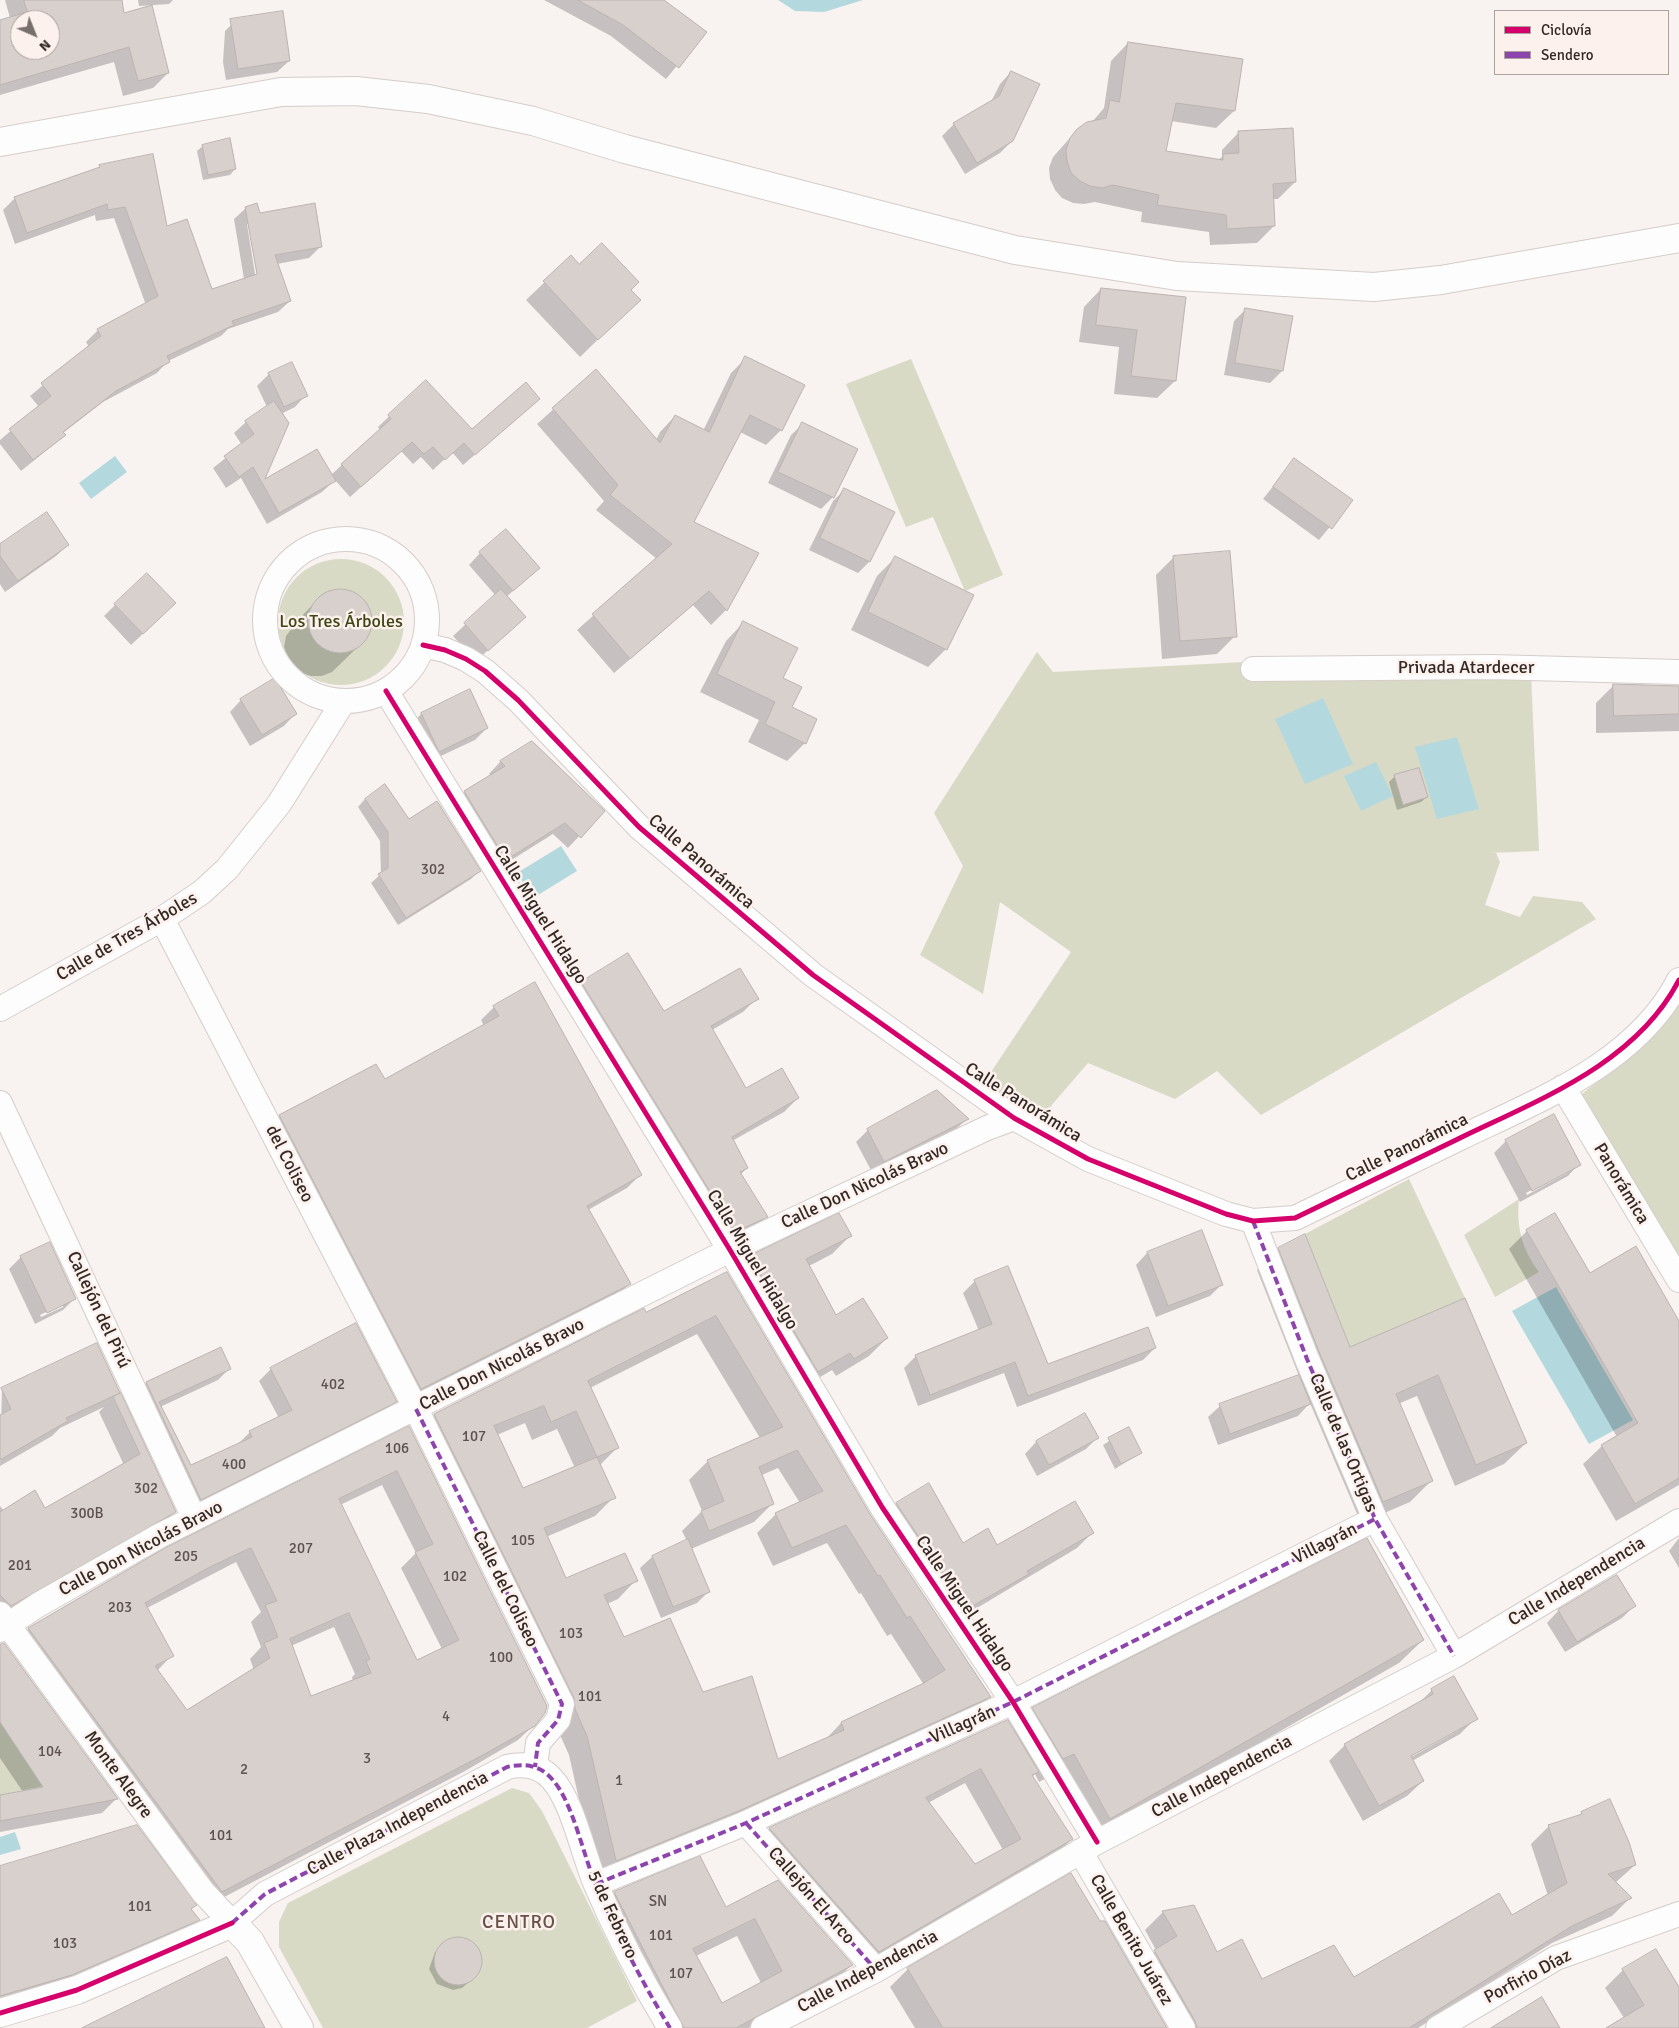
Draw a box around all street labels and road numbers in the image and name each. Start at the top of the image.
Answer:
street label: Privada Atardecer [1398,657,1534,679]
street label: Calle Panorámica [643,810,759,914]
street label: Calle Miguel Hidalgo [489,842,591,988]
street label: Calle de Tres Árboles [53,888,201,986]
street label: Calle Panorámica [961,1058,1085,1148]
street label: Calle Panorámica [1342,1109,1472,1187]
street label: del Coliseo [260,1122,318,1206]
street label: Calle Don Nicolás Bravo [778,1138,952,1234]
street label: Panorámica [1588,1140,1654,1228]
street label: Calle Miguel Hidalgo [702,1186,802,1334]
street label: Callejón del Pirú [61,1248,135,1372]
street label: Calle Don Nicolás Bravo [416,1314,588,1416]
street label: Calle de las Ortigas [1304,1370,1382,1516]
street label: Calle Don Nicolás Bravo [55,1497,227,1601]
street label: Villagrán [1289,1519,1361,1569]
street label: Calle del Coliseo [467,1527,543,1651]
street label: Calle Miguel Hidalgo [910,1532,1018,1676]
street label: Calle Independencia [1505,1533,1649,1631]
street label: Villagrán [927,1701,999,1749]
street label: Monte Alegre [79,1727,157,1823]
street label: Calle Independencia [1148,1731,1296,1823]
street label: Calle Plaza Independencia [304,1767,492,1881]
street label: Callejón El Arco [763,1843,859,1949]
street label: 5 de Febrero [582,1868,642,1962]
street label: Calle Benito Juárez [1085,1871,1177,2009]
street label: Calle Independencia [794,1926,942,2018]
street label: Porfirio Díaz [1481,1945,1575,2009]

